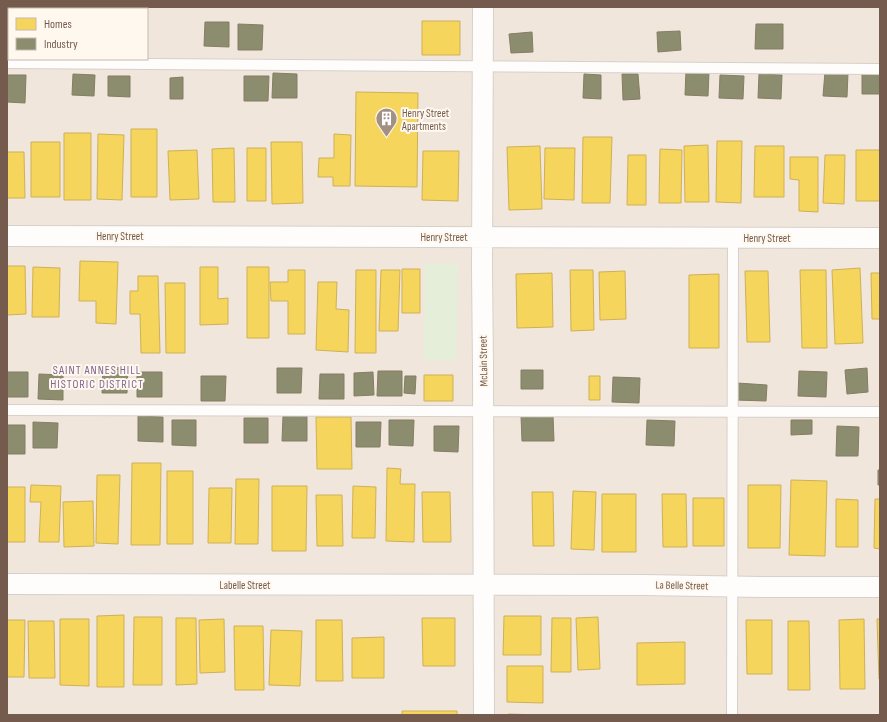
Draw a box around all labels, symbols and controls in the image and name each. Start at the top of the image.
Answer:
legend [8,8,148,60]
text: Homes [44,17,72,32]
text: Industry [44,37,78,52]
building icon: Henry Street Apartments [373,106,399,139]
place label: Henry Street Apartments [401,107,450,133]
street label: Henry Street [96,230,144,243]
street label: Henry Street [420,231,468,244]
street label: Henry Street [743,232,791,245]
street label: McLain Street [477,335,490,387]
district label: SAINT ANNES HILL HISTORIC DISTRICT [50,363,144,392]
street label: Labelle Street [220,579,271,592]
street label: La Belle Street [655,579,709,592]

